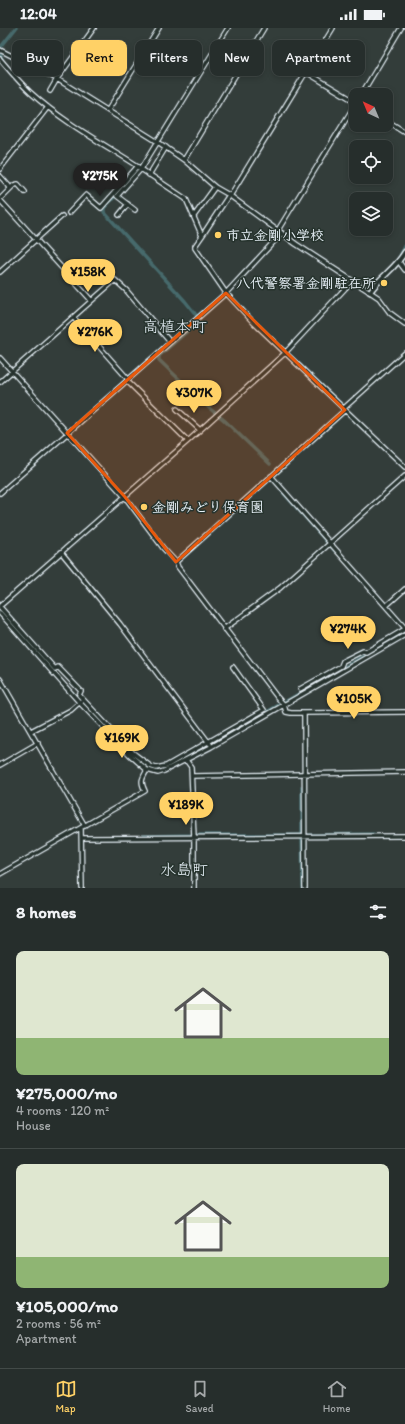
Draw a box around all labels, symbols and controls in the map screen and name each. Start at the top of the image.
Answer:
text: 12:04 [20,5,57,23]
chip: Buy [12,40,63,76]
chip: Rent [71,40,127,76]
chip: Filters [135,40,202,76]
chip: New [210,40,264,76]
chip: Apartment [272,40,365,76]
north arrow [349,88,393,132]
map controls [349,88,393,236]
button: locate [349,140,393,184]
pin: ¥275K [72,163,128,197]
text: ¥275K [82,168,118,183]
button: layers [349,192,393,236]
place label: 市立金剛小学校 [226,227,324,244]
marker: 市立金剛小学校 [213,230,223,240]
pin: ¥158K [60,259,116,293]
text: ¥158K [70,264,106,279]
place label: 八代警察署金剛駐在所 [236,275,376,292]
marker: 八代警察署金剛駐在所 [379,278,389,288]
district label: 高植本町 [143,317,207,336]
pin: ¥276K [67,319,123,353]
text: ¥276K [77,324,113,339]
pin: ¥307K [166,380,222,414]
text: ¥307K [175,385,213,400]
place label: 金剛みどり保育園 [152,499,264,516]
marker: 金剛みどり保育園 [139,502,149,512]
pin: ¥274K [320,616,376,650]
text: ¥274K [330,621,366,636]
pin: ¥105K [326,686,382,720]
text: ¥105K [336,691,372,706]
pin: ¥169K [94,725,150,759]
text: ¥169K [104,730,140,745]
pin: ¥189K [158,792,214,826]
text: ¥189K [168,797,204,812]
district label: 水島町 [160,860,208,879]
icon: filters [367,901,389,923]
text: 8 homes [16,902,76,922]
icon: home [167,977,239,1049]
text: ¥275,000/mo [16,1083,117,1103]
text: 4 rooms · 120 m² [16,1103,109,1118]
text: House [16,1118,51,1133]
icon: home [167,1190,239,1262]
text: ¥105,000/mo [16,1296,118,1316]
text: 2 rooms · 56 m² [16,1316,101,1331]
text: Apartment [16,1331,77,1346]
tab: Map [55,1378,77,1415]
tab: Saved [186,1378,214,1415]
tab: Home [323,1378,350,1415]

